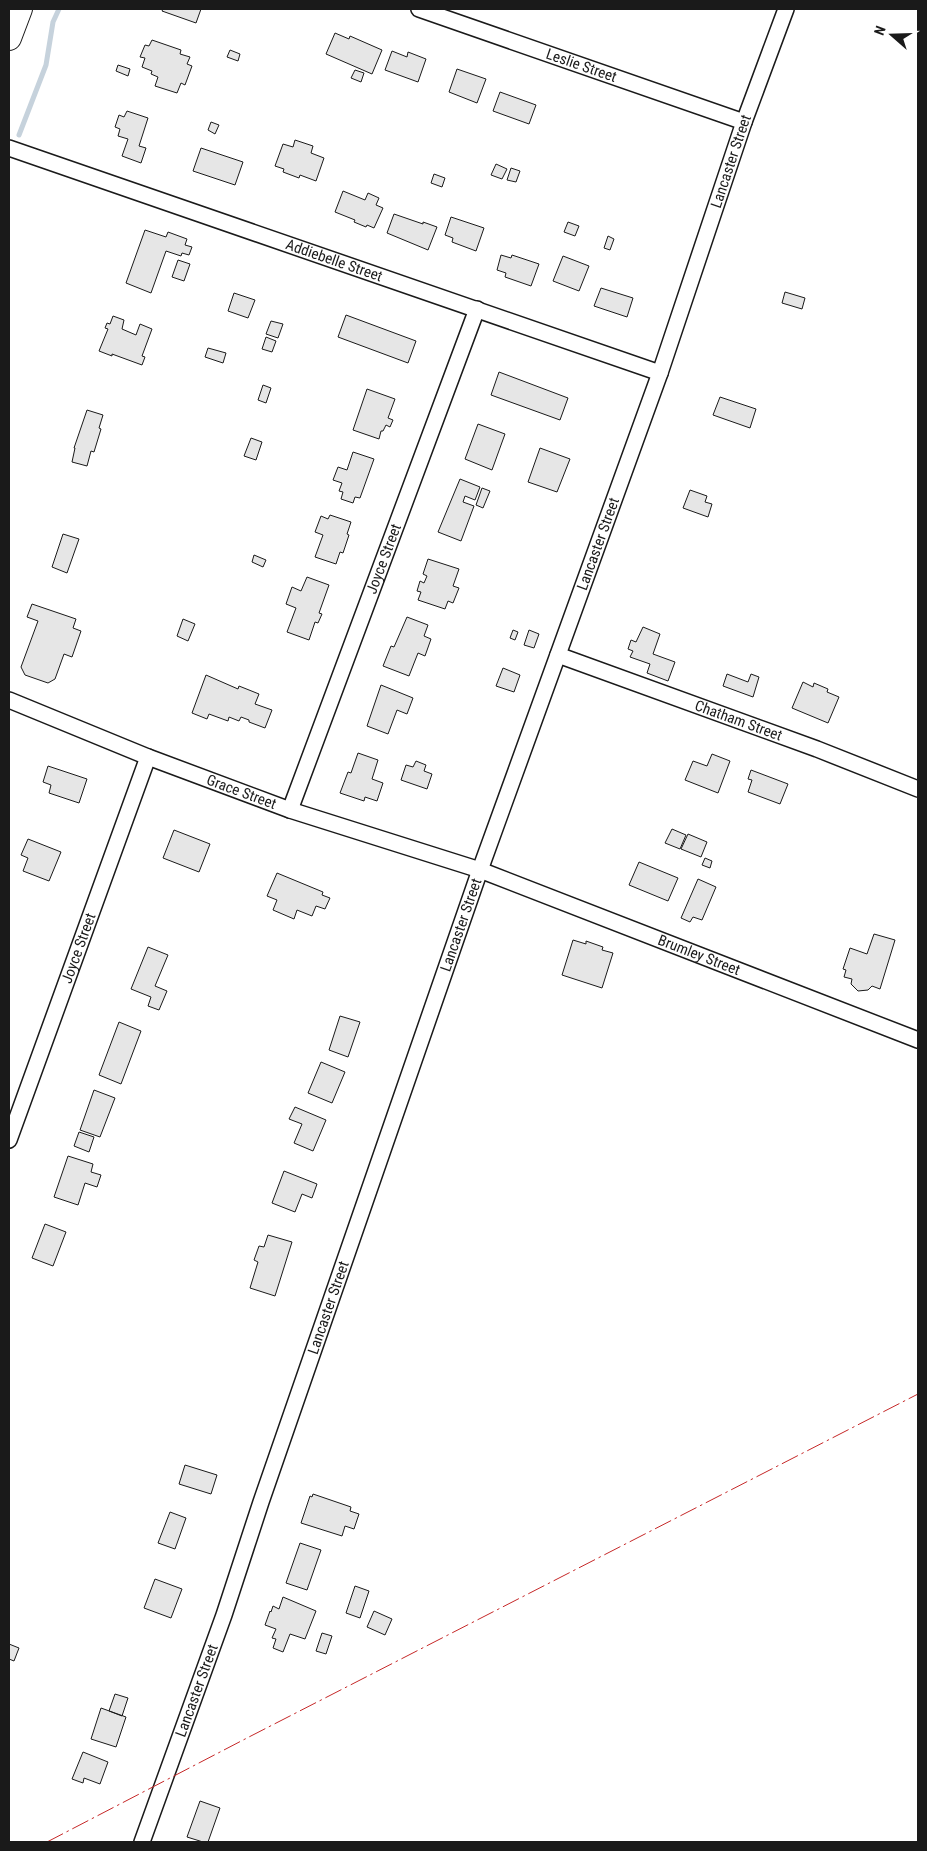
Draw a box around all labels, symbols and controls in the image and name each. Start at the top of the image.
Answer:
north arrow [867,10,917,60]
text: N [871,24,889,37]
street label: Leslie Street [544,45,619,86]
street label: Lancaster Street [707,112,755,210]
street label: Addiebelle Street [283,235,385,285]
street label: Lancaster Street [573,495,623,593]
street label: Joyce Street [362,521,405,596]
street label: Chatham Street [692,696,785,745]
street label: Grace Street [204,771,279,813]
street label: Lancaster Street [437,876,485,974]
street label: Joyce Street [58,911,100,986]
street label: Brumley Street [655,931,743,979]
street label: Lancaster Street [304,1259,353,1356]
street label: Lancaster Street [172,1642,222,1739]

